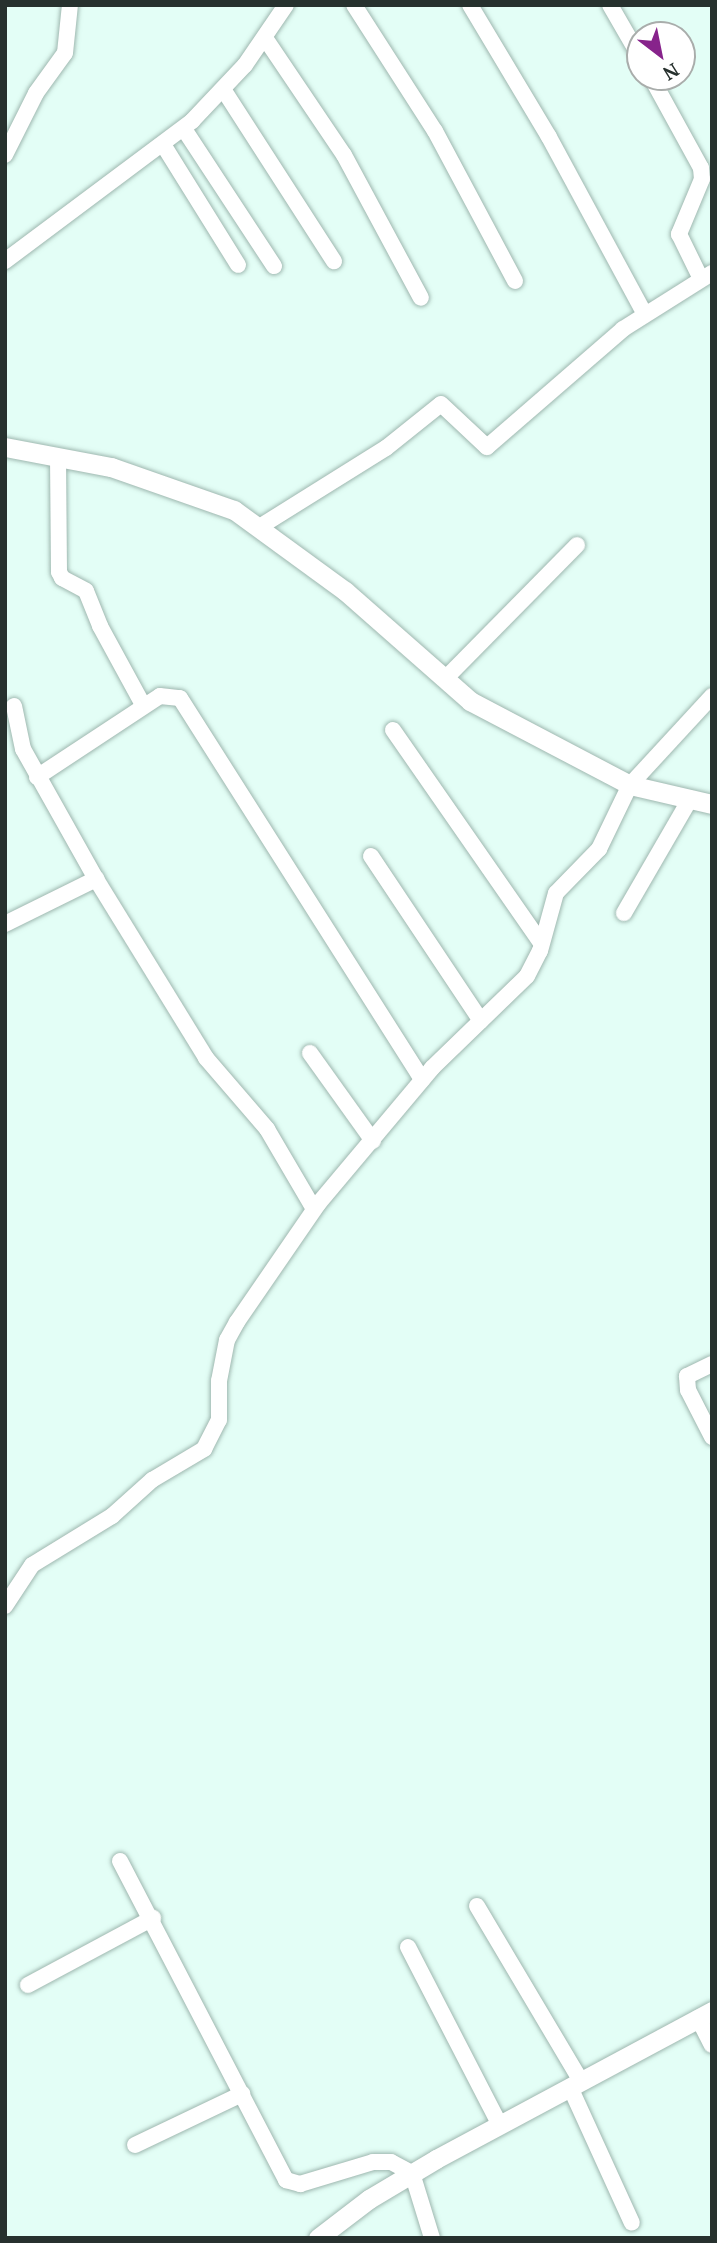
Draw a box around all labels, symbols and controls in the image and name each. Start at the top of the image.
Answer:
north arrow [626,21,696,91]
text: N [659,58,684,87]

